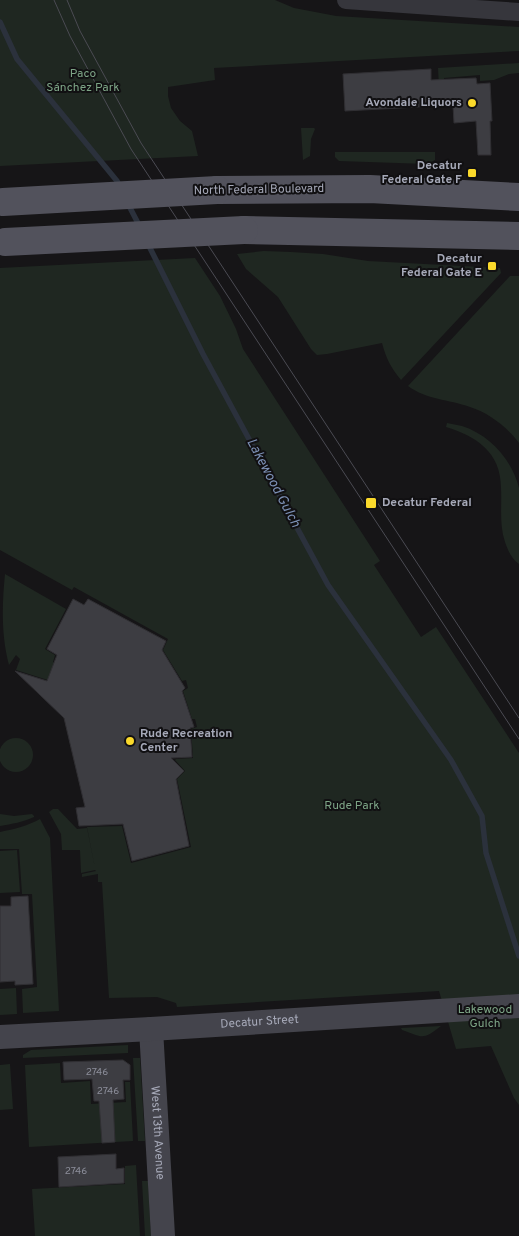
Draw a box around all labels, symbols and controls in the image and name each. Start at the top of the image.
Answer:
park label: Paco Sánchez Park [46,66,120,96]
place label: Avondale Liquors [365,95,462,111]
marker: Avondale Liquors [466,97,478,109]
place label: Decatur Federal Gate F [381,158,462,188]
marker: Decatur Federal Gate F [466,167,478,179]
street label: North Federal Boulevard [194,181,324,199]
place label: Decatur Federal Gate E [401,251,482,281]
marker: Decatur Federal Gate E [486,260,498,272]
water label: Lakewood Gulch [242,436,304,531]
place label: Decatur Federal [382,495,472,511]
marker: Decatur Federal [364,496,378,510]
place label: Rude Recreation Center [140,726,232,756]
marker: Rude Recreation Center [124,735,136,747]
park label: Rude Park [324,798,380,814]
park label: Lakewood Gulch [458,1002,512,1032]
street label: Decatur Street [220,1012,299,1033]
house number: 2746 [86,1066,108,1079]
house number: 2746 [97,1085,119,1098]
street label: West 13th Avenue [146,1085,168,1180]
house number: 2746 [65,1165,87,1178]

